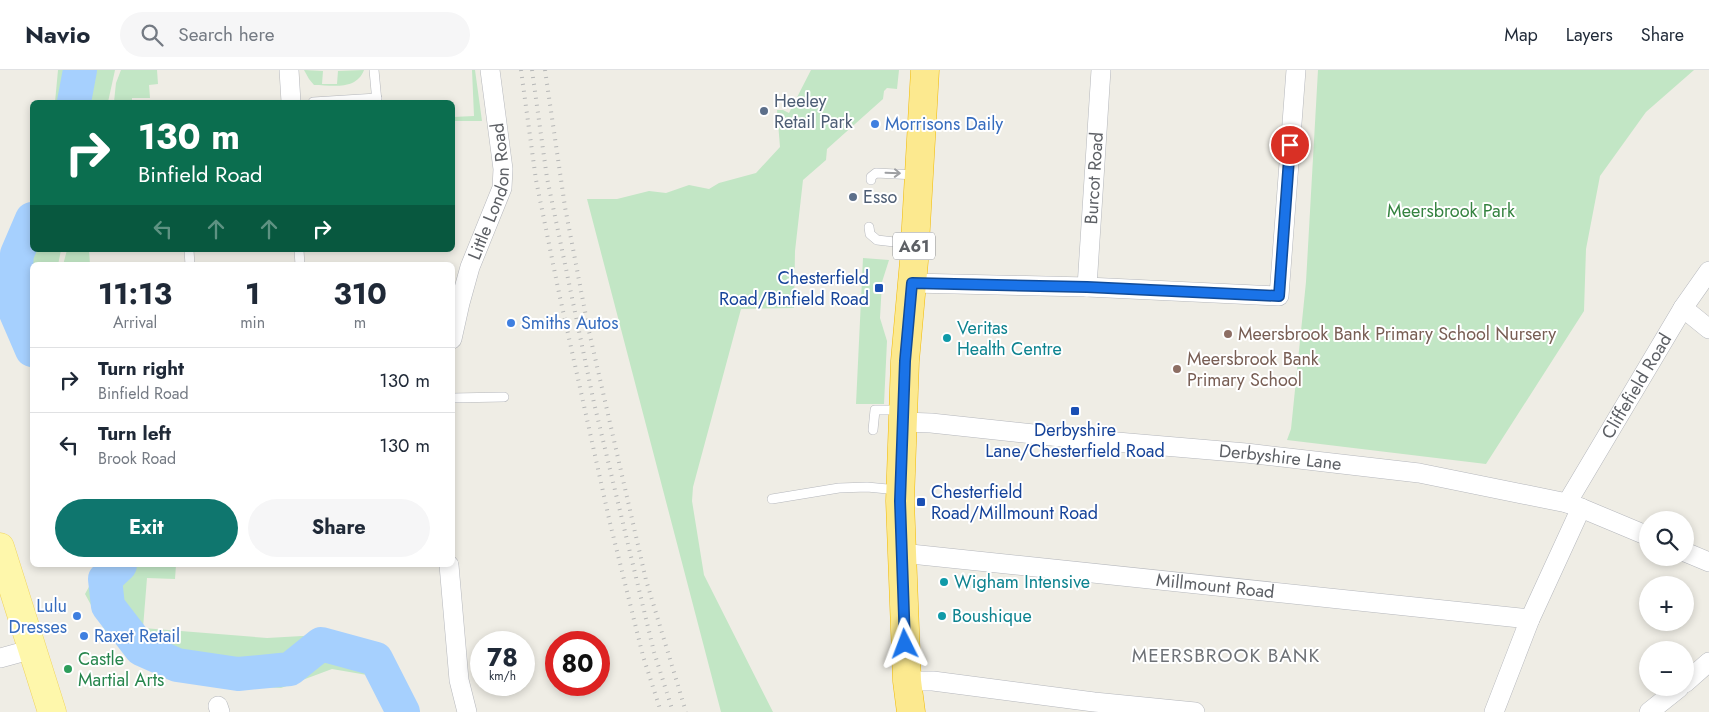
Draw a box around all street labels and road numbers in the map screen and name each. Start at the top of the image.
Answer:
street label: Little London Road [461,121,516,264]
street label: Burcot Road [1078,131,1110,225]
road number: A61 [893,232,935,260]
street label: Cliffefield Road [1595,329,1678,444]
street label: Derbyshire Lane [1218,438,1343,477]
street label: Millmount Road [1155,567,1276,605]

